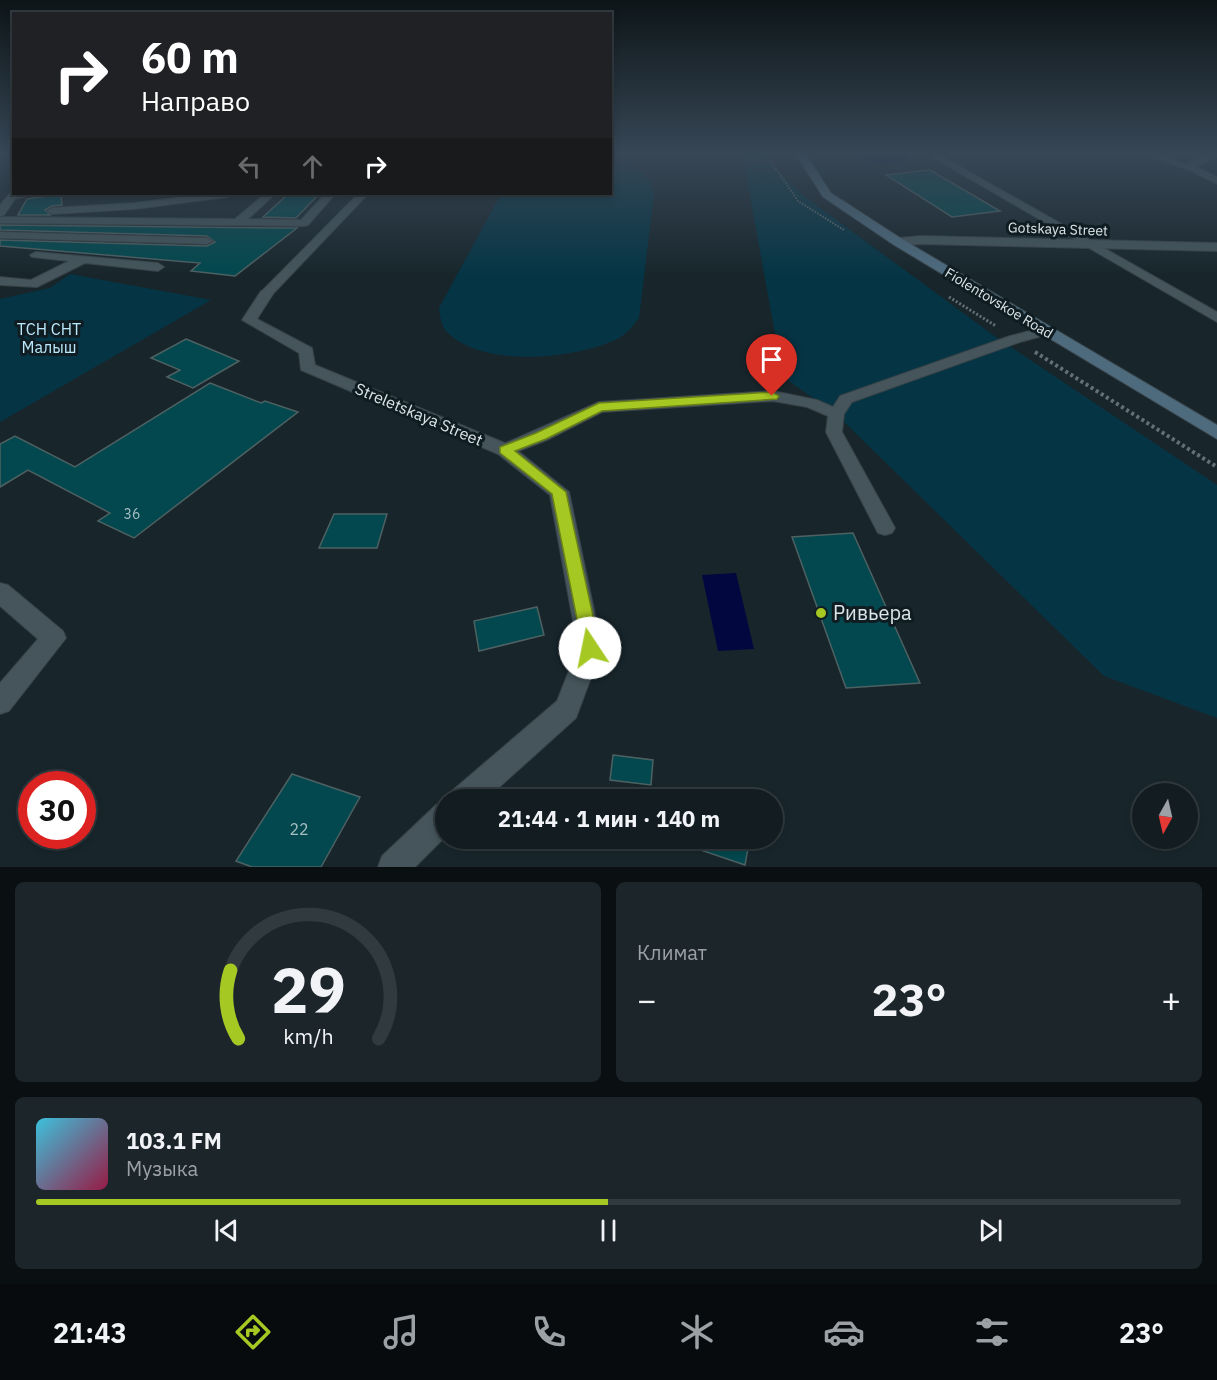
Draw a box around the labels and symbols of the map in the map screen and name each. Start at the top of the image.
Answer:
street label: Gotskaya Street [1008,218,1108,240]
street label: Fiolentovskoe Road [942,264,1056,342]
park label: ТСН СНТ Малыш [17,319,81,357]
pin [746,334,797,396]
street label: Streletskaya Street [352,378,486,450]
house number: 36 [124,505,140,523]
place label: Ривьера [833,599,912,626]
marker: Ривьера [814,606,828,620]
position arrow [558,616,622,680]
speed limit sign: 30 [18,771,96,849]
north arrow [1132,783,1198,849]
house number: 22 [289,819,309,839]

